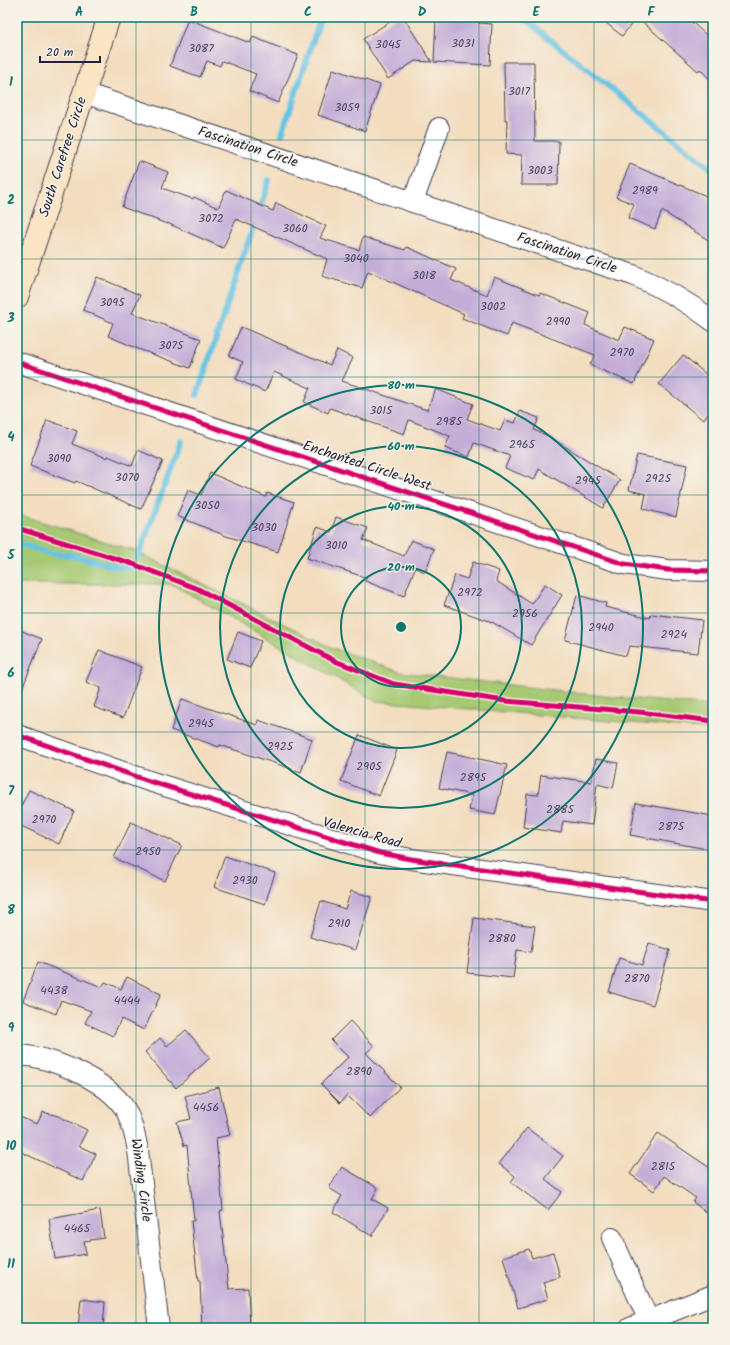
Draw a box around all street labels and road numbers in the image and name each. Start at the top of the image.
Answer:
street label: South Carefree Circle [33,93,93,220]
street label: Fascination Circle [195,120,301,174]
street label: Fascination Circle [514,226,620,280]
street label: Enchanted Circle West [300,435,435,497]
street label: Valencia Road [320,811,405,855]
street label: Winding Circle [124,1137,158,1224]

